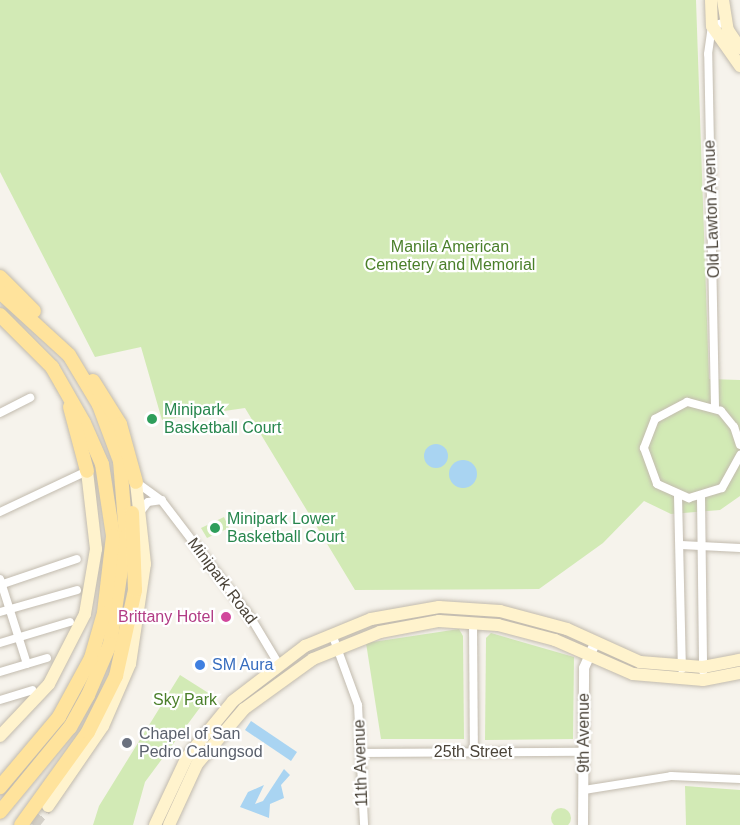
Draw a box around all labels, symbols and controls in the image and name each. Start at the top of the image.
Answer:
street label: Old Lawton Avenue [700,139,724,279]
park label: Manila American Cemetery and Memorial [365,237,535,275]
place label: Minipark Basketball Court [164,400,281,438]
marker: Minipark Basketball Court [145,412,159,426]
place label: Minipark Lower Basketball Court [227,509,344,547]
marker: Minipark Lower Basketball Court [208,521,222,535]
street label: Minipark Road [183,534,261,628]
place label: Brittany Hotel [118,607,214,627]
marker: Brittany Hotel [219,610,233,624]
place label: SM Aura [212,655,274,675]
marker: SM Aura [193,658,207,672]
park label: Sky Park [153,690,217,710]
street label: 9th Avenue [574,693,594,773]
street label: 11th Avenue [350,719,372,807]
place label: Chapel of San Pedro Calungsod [139,724,263,762]
marker: Chapel of San Pedro Calungsod [120,736,134,750]
street label: 25th Street [434,742,512,762]

